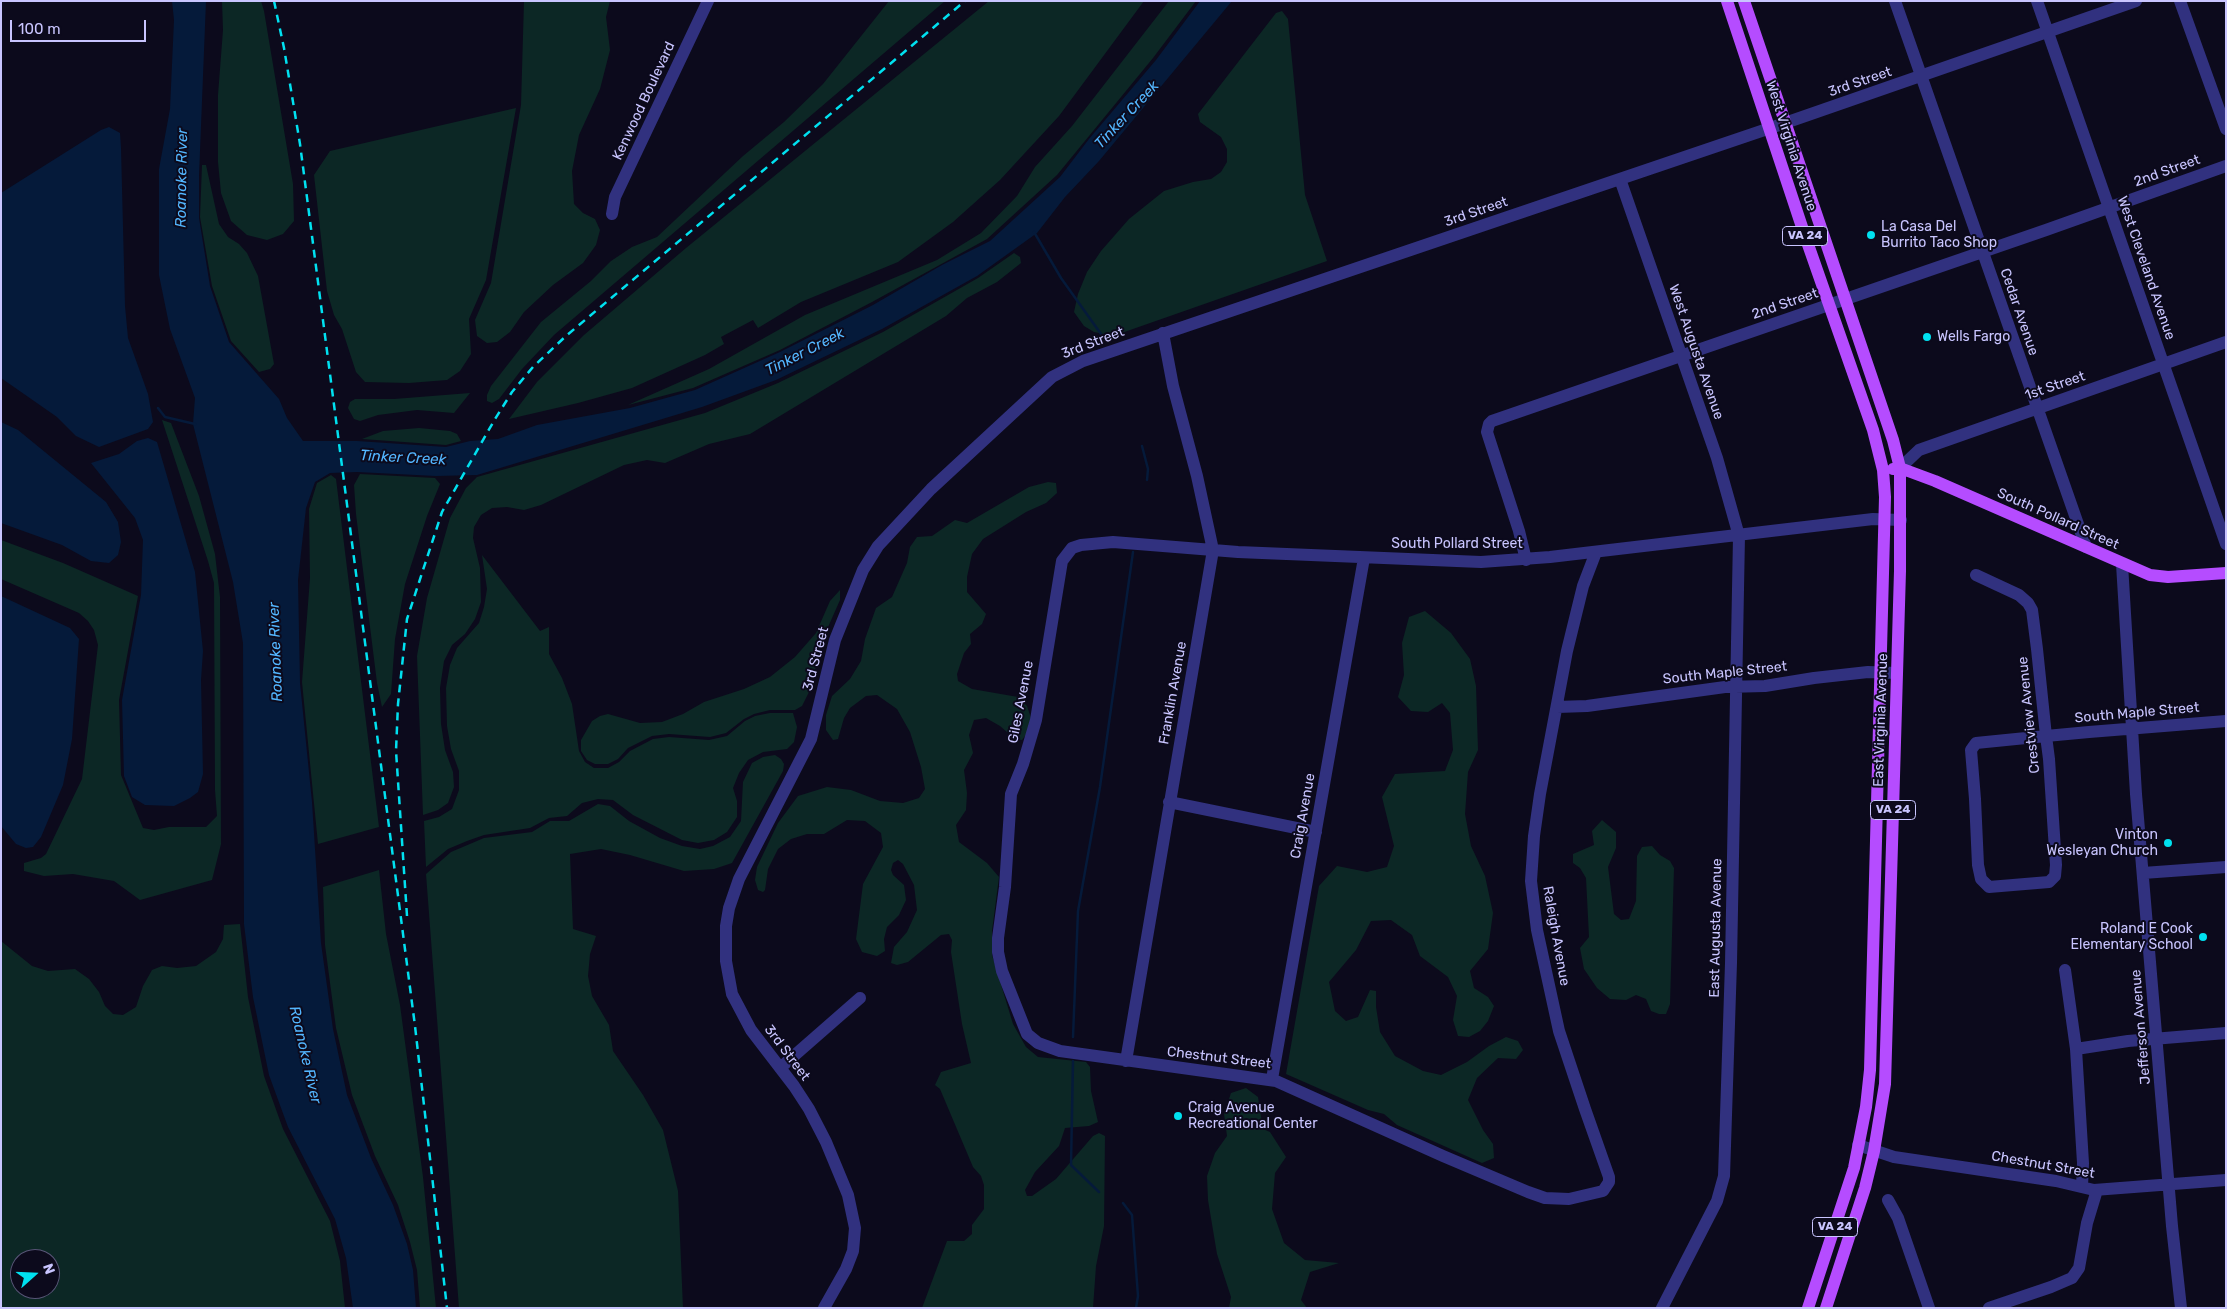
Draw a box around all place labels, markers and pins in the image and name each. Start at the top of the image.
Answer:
place label: La Casa Del Burrito Taco Shop [1881,219,1997,252]
marker: La Casa Del Burrito Taco Shop [1865,229,1877,241]
place label: Wells Fargo [1937,329,2010,345]
marker: Wells Fargo [1921,331,1933,343]
place label: Vinton Wesleyan Church [2046,827,2158,860]
marker: Vinton Wesleyan Church [2162,837,2174,849]
place label: Roland E Cook Elementary School [2070,921,2193,954]
marker: Roland E Cook Elementary School [2197,931,2209,943]
place label: Craig Avenue Recreational Center [1188,1100,1317,1132]
marker: Craig Avenue Recreational Center [1172,1110,1184,1122]

